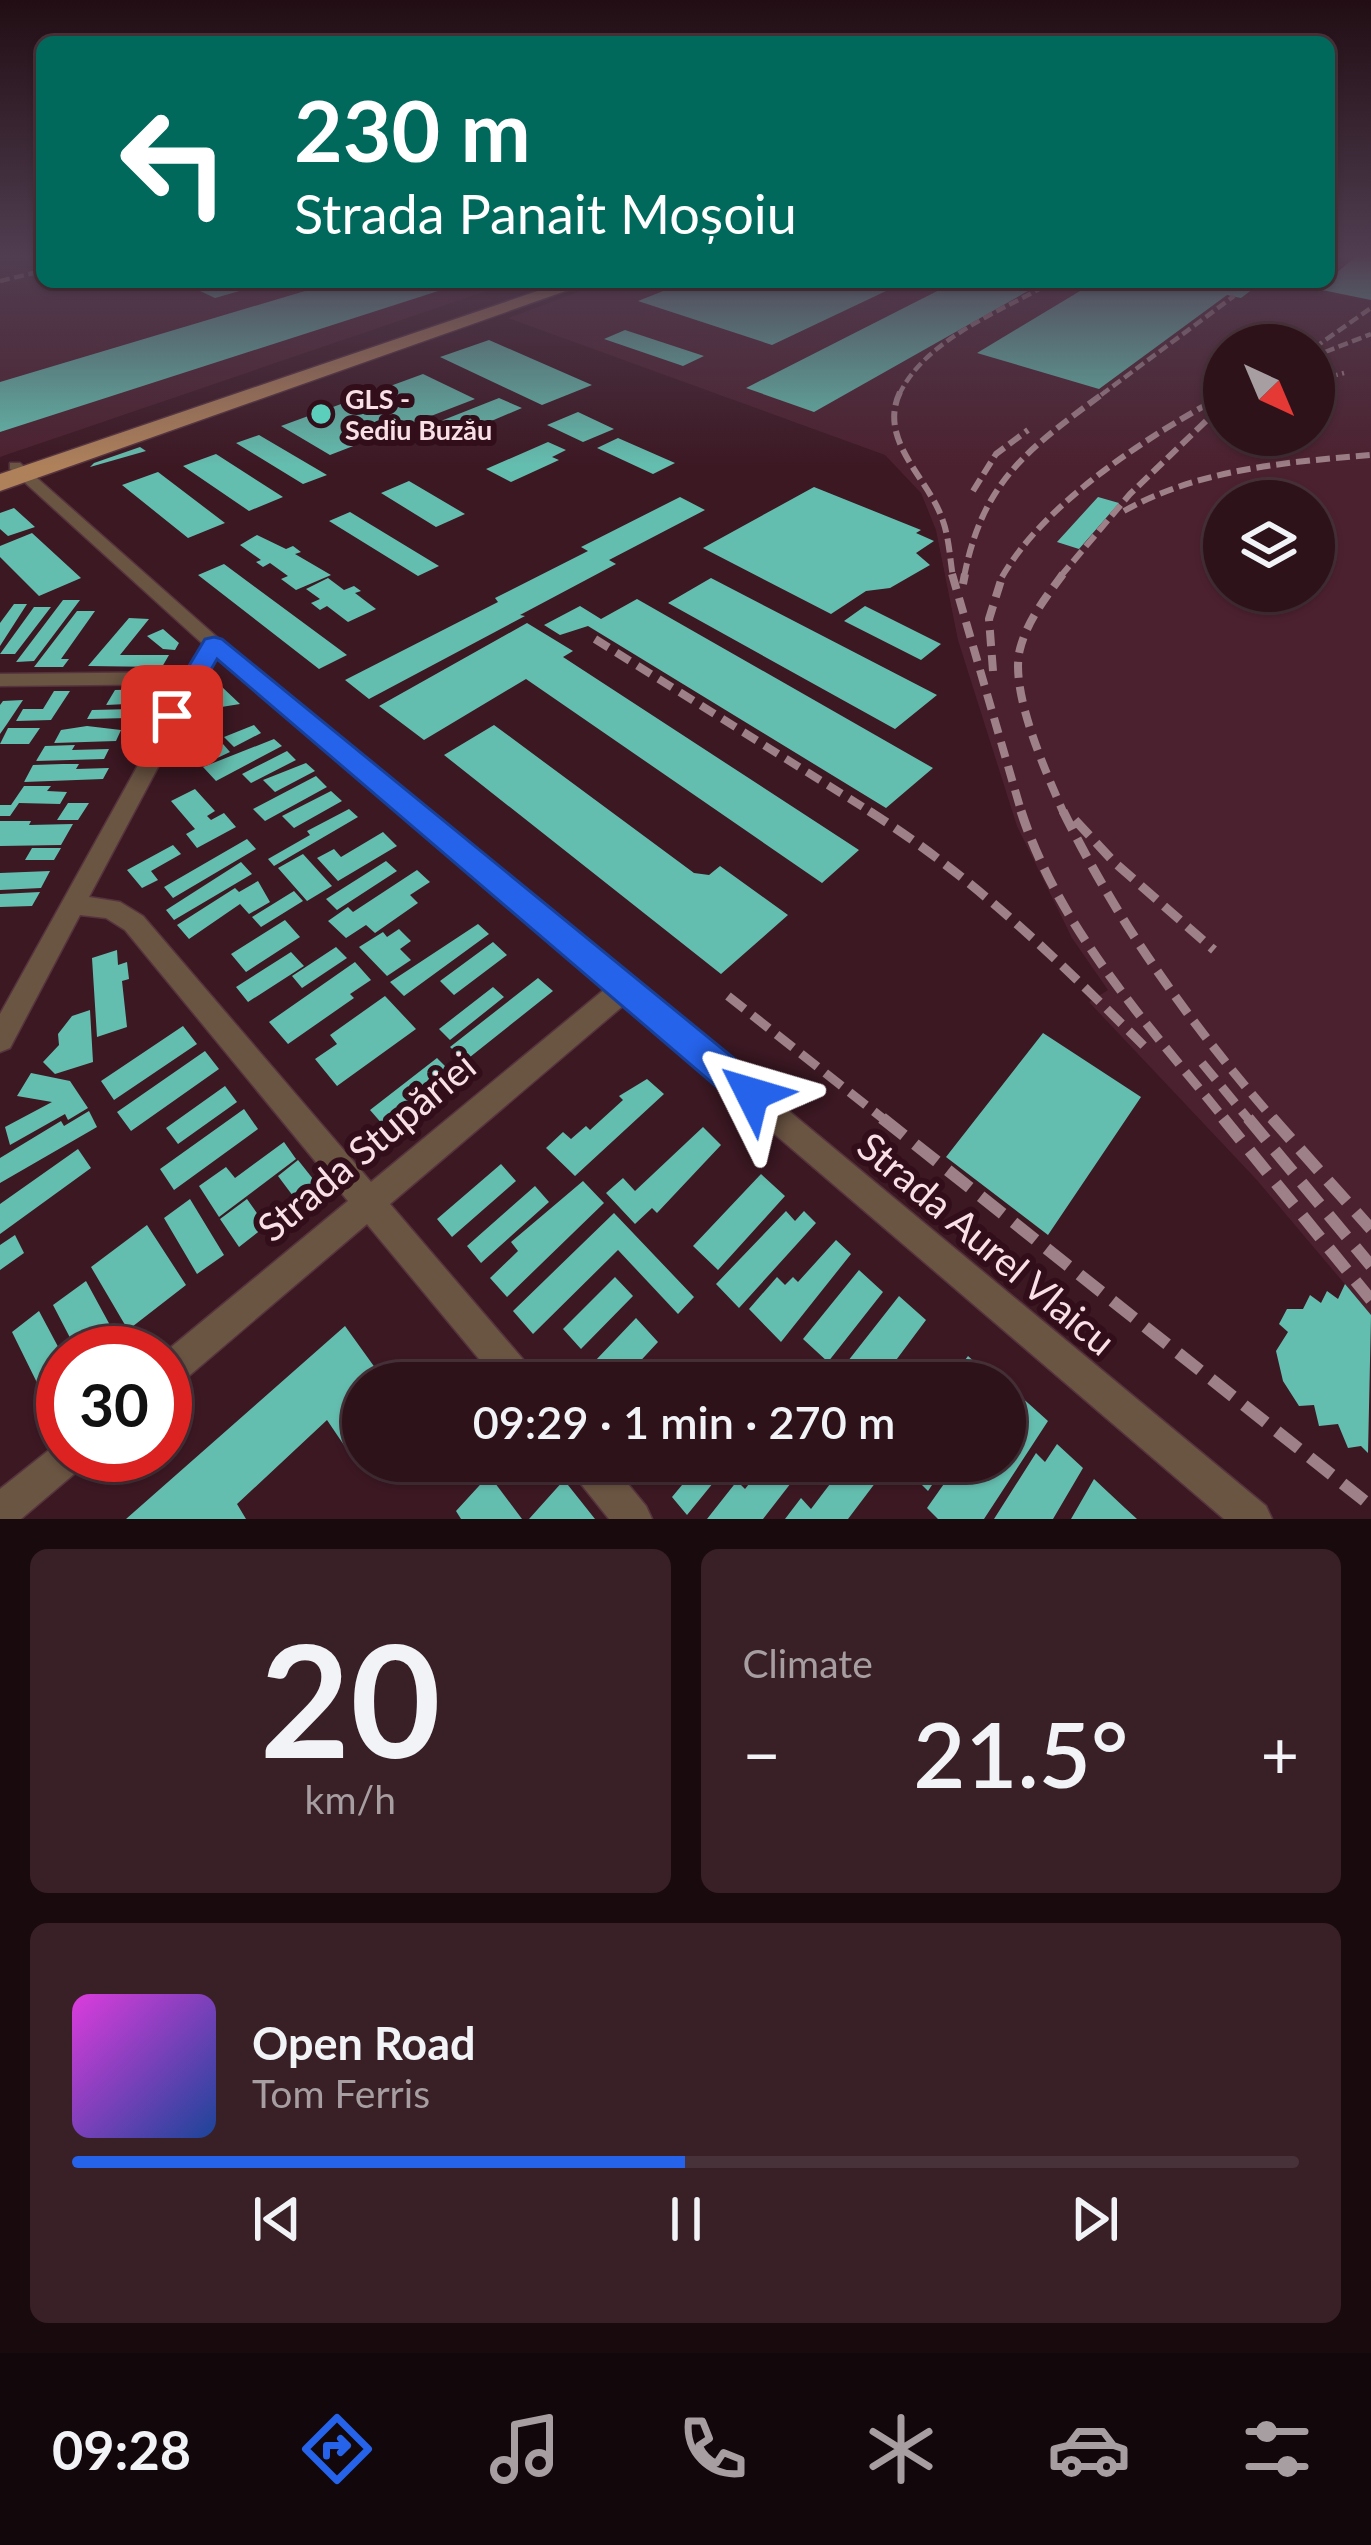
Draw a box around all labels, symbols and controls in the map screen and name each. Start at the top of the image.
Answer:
text: 230 m [294,79,531,180]
icon: left [96,84,252,240]
text: Strada Panait Moșoiu [294,181,797,246]
north arrow [1203,324,1335,456]
map controls [1203,324,1335,612]
place label: GLS - Sediu Buzău [345,382,492,446]
marker: GLS - Sediu Buzău [308,401,334,427]
button: layers [1203,480,1335,612]
pin [121,665,223,767]
icon: arrive [139,683,205,749]
position arrow [689,1031,815,1157]
street label: Strada Stupăriei [248,1042,484,1250]
street label: Strada Aurel Vlaicu [849,1122,1125,1364]
speed limit sign: 30 [36,1326,192,1482]
text: 09:29 · 1 min · 270 m [473,1395,895,1449]
text: 20 [260,1604,441,1791]
text: Climate [743,1640,873,1686]
text: 21.5° [913,1699,1128,1807]
text: − [743,1714,781,1793]
text: + [1261,1714,1299,1793]
text: km/h [305,1776,396,1822]
text: Open Road [252,2016,476,2070]
text: Tom Ferris [252,2070,430,2116]
icon: previous [244,2186,310,2252]
icon: pause [653,2186,719,2252]
icon: next [1062,2186,1128,2252]
icon: directions [295,2407,379,2491]
icon: music [483,2407,567,2491]
icon: phone [671,2407,755,2491]
icon: climate [859,2407,943,2491]
icon: car [1047,2407,1131,2491]
icon: filters [1235,2407,1319,2491]
text: 09:28 [52,2417,191,2482]

